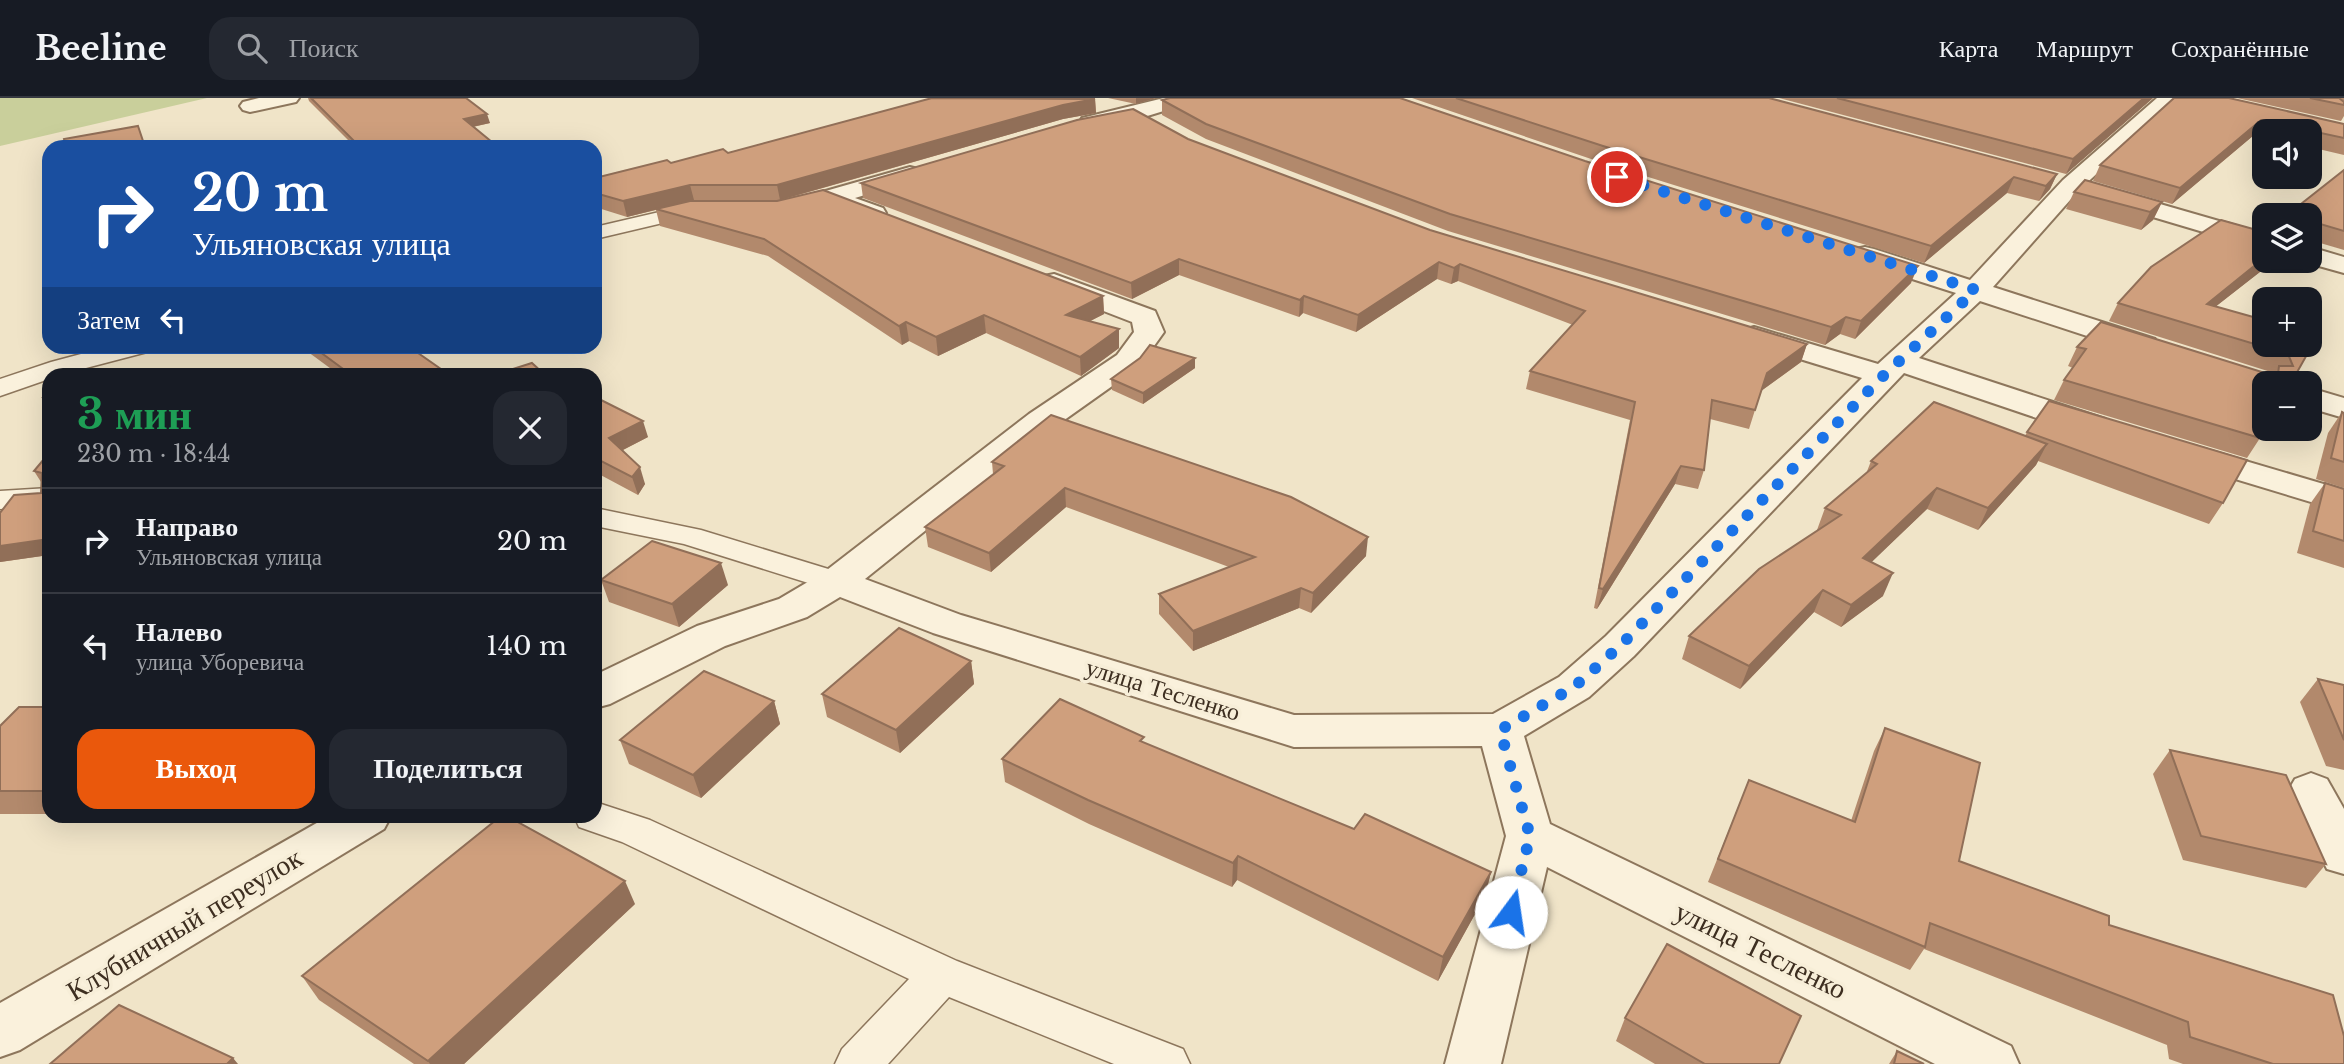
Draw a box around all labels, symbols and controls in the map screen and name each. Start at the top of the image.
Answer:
search box [209,17,699,80]
text: Beeline [35,28,167,69]
icon: search [233,29,271,67]
text: Поиск [289,32,359,64]
text: Карта [1939,34,1998,63]
text: Маршрут [2036,34,2133,63]
text: Сохранённые [2171,34,2309,63]
map controls [2252,119,2322,441]
button: sound [2252,119,2322,189]
pin [1587,147,1647,207]
icon: arrive [1598,158,1636,196]
text: 20 m [192,163,328,224]
icon: right [77,168,168,259]
button: layers [2252,203,2322,273]
text: Ульяновская улица [192,224,451,264]
button: + [2252,287,2322,357]
icon: left [154,301,192,339]
text: Затем [77,304,140,336]
button: − [2252,371,2322,441]
text: 3 мин [77,388,192,440]
button: close [493,391,567,465]
text: 230 m · 18:44 [77,440,230,468]
text: Направо [136,511,238,543]
icon: right [77,522,115,560]
text: 20 m [497,525,567,557]
text: Ульяновская улица [136,543,322,571]
text: Налево [136,616,222,648]
icon: left [77,627,115,665]
text: 140 m [486,630,567,662]
text: улица Уборевича [136,648,304,676]
street label: улица Тесленко [1083,652,1244,727]
button: Выход [77,729,315,809]
button: Поделиться [329,729,567,809]
street label: Клубничный переулок [60,840,309,1009]
position arrow [1474,875,1548,949]
street label: улица Тесленко [1669,894,1852,1007]

